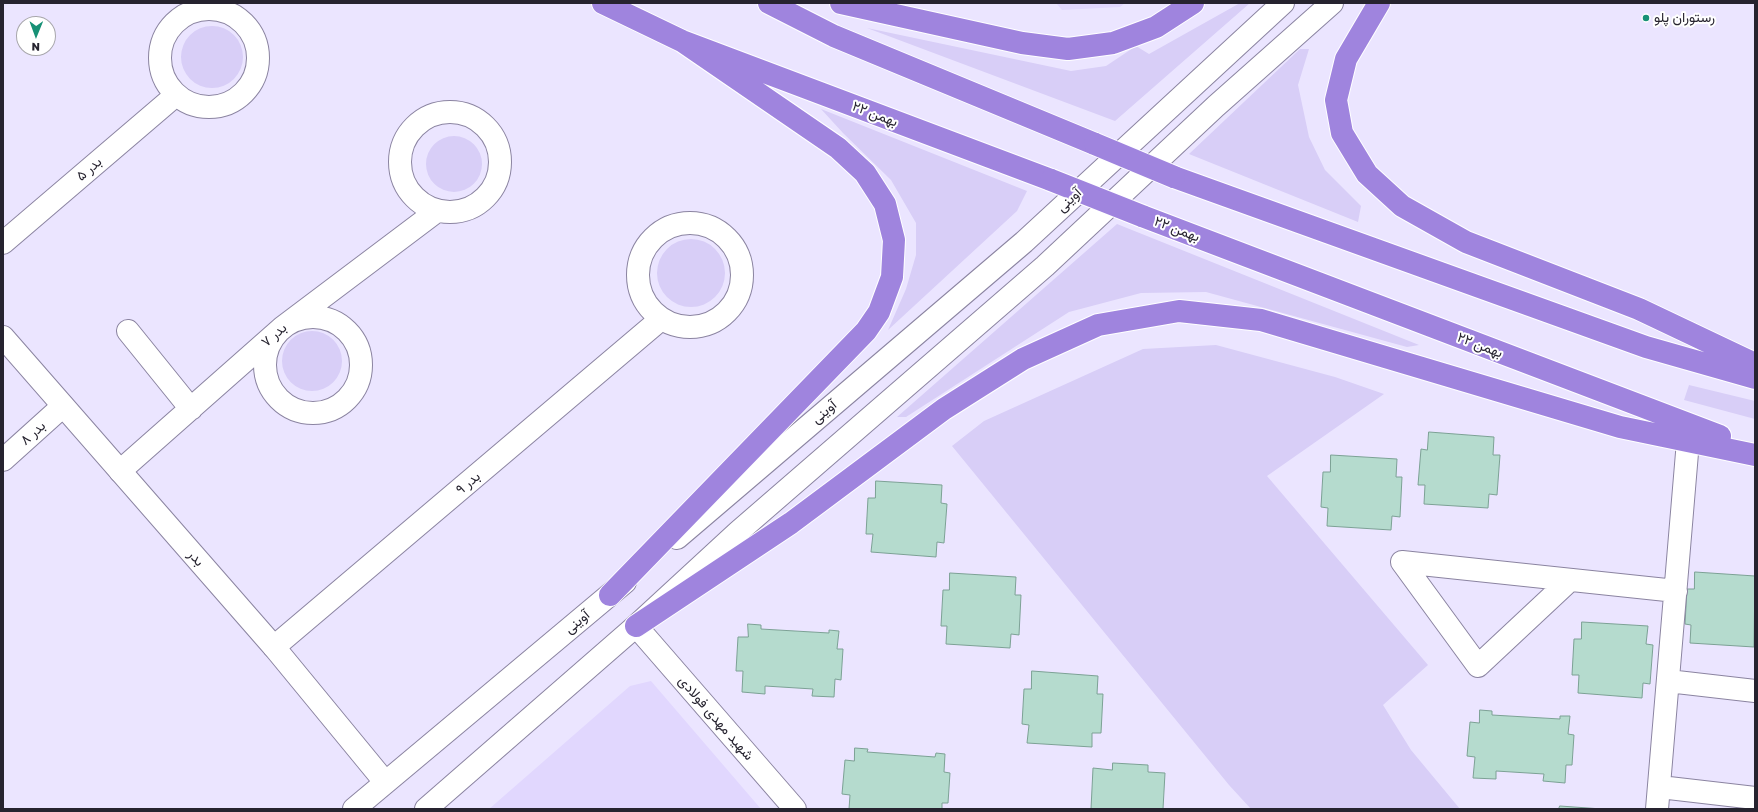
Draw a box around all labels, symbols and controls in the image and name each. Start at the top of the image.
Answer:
place label: رستوران پلو [1654,10,1715,26]
marker: رستوران پلو [1641,13,1651,23]
north arrow [16,16,56,56]
text: N [31,41,40,54]
street label: ۲۲ بهمن [850,98,900,130]
street label: بدر ۵ [73,153,105,185]
street label: آوینی [1053,184,1085,216]
street label: ۲۲ بهمن [1152,213,1202,245]
street label: بدر ۷ [258,319,290,351]
street label: ۲۲ بهمن [1455,329,1505,361]
street label: آوینی [808,397,840,427]
street label: بدر ۸ [17,417,49,449]
street label: بدر ۹ [452,468,484,498]
street label: بدر [184,546,208,570]
street label: آوینی [561,607,593,637]
street label: شهید مهدی فولادی [675,672,757,764]

